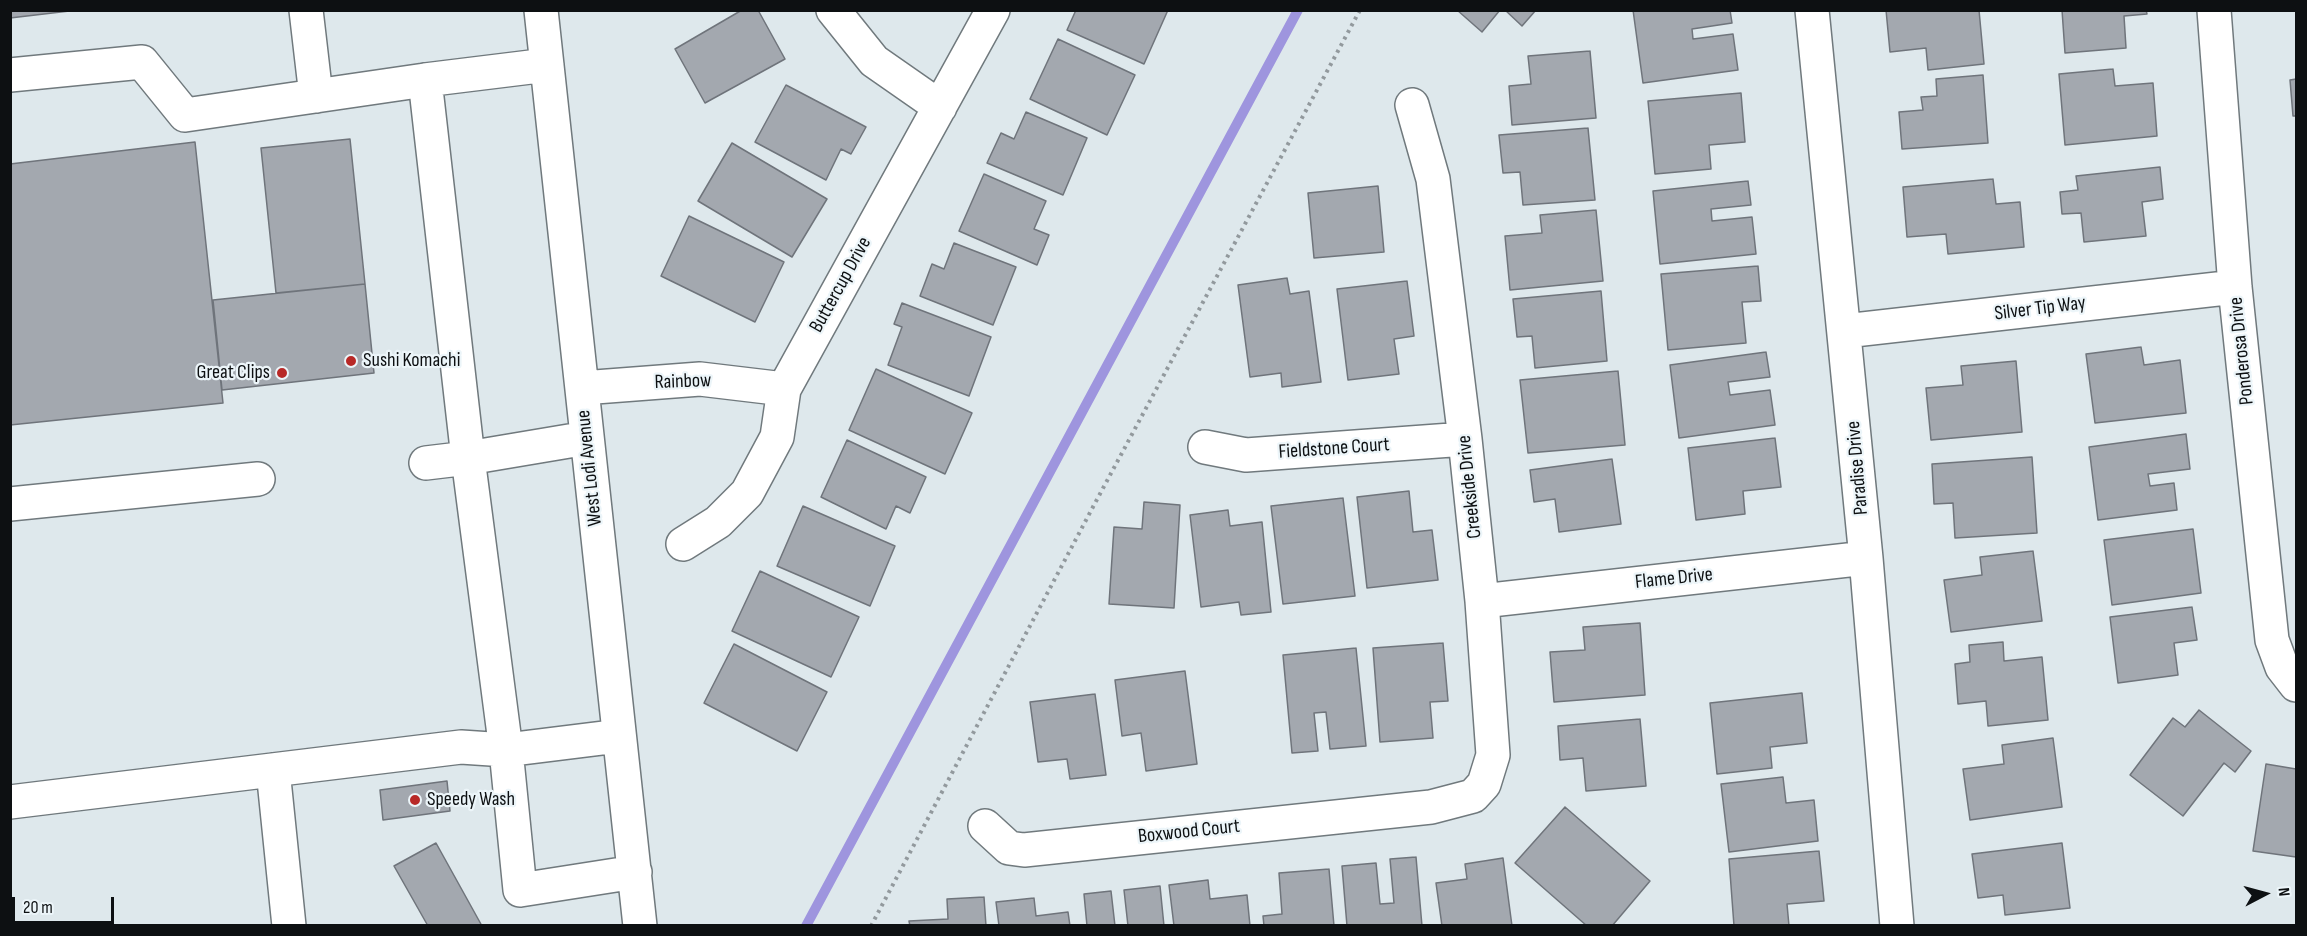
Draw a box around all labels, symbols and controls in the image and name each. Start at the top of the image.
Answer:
street label: Buttercup Drive [805,233,877,337]
street label: Silver Tip Way [1993,292,2087,326]
street label: Ponderosa Drive [2224,296,2260,406]
place label: Sushi Komachi [363,349,460,373]
marker: Sushi Komachi [344,354,358,368]
place label: Great Clips [197,361,270,385]
marker: Great Clips [275,366,289,380]
street label: Rainbow [654,369,712,395]
street label: West Lodi Avenue [572,409,608,527]
street label: Paradise Drive [1842,420,1874,516]
street label: Fieldstone Court [1278,433,1390,465]
street label: Creekside Drive [1453,434,1487,540]
street label: Flame Drive [1634,563,1714,595]
place label: Speedy Wash [427,788,515,812]
marker: Speedy Wash [408,793,422,807]
street label: Boxwood Court [1137,815,1241,849]
north arrow [2235,864,2295,924]
scale bar [15,885,117,923]
text: N [2274,887,2293,897]
text: 20 m [23,897,53,918]

